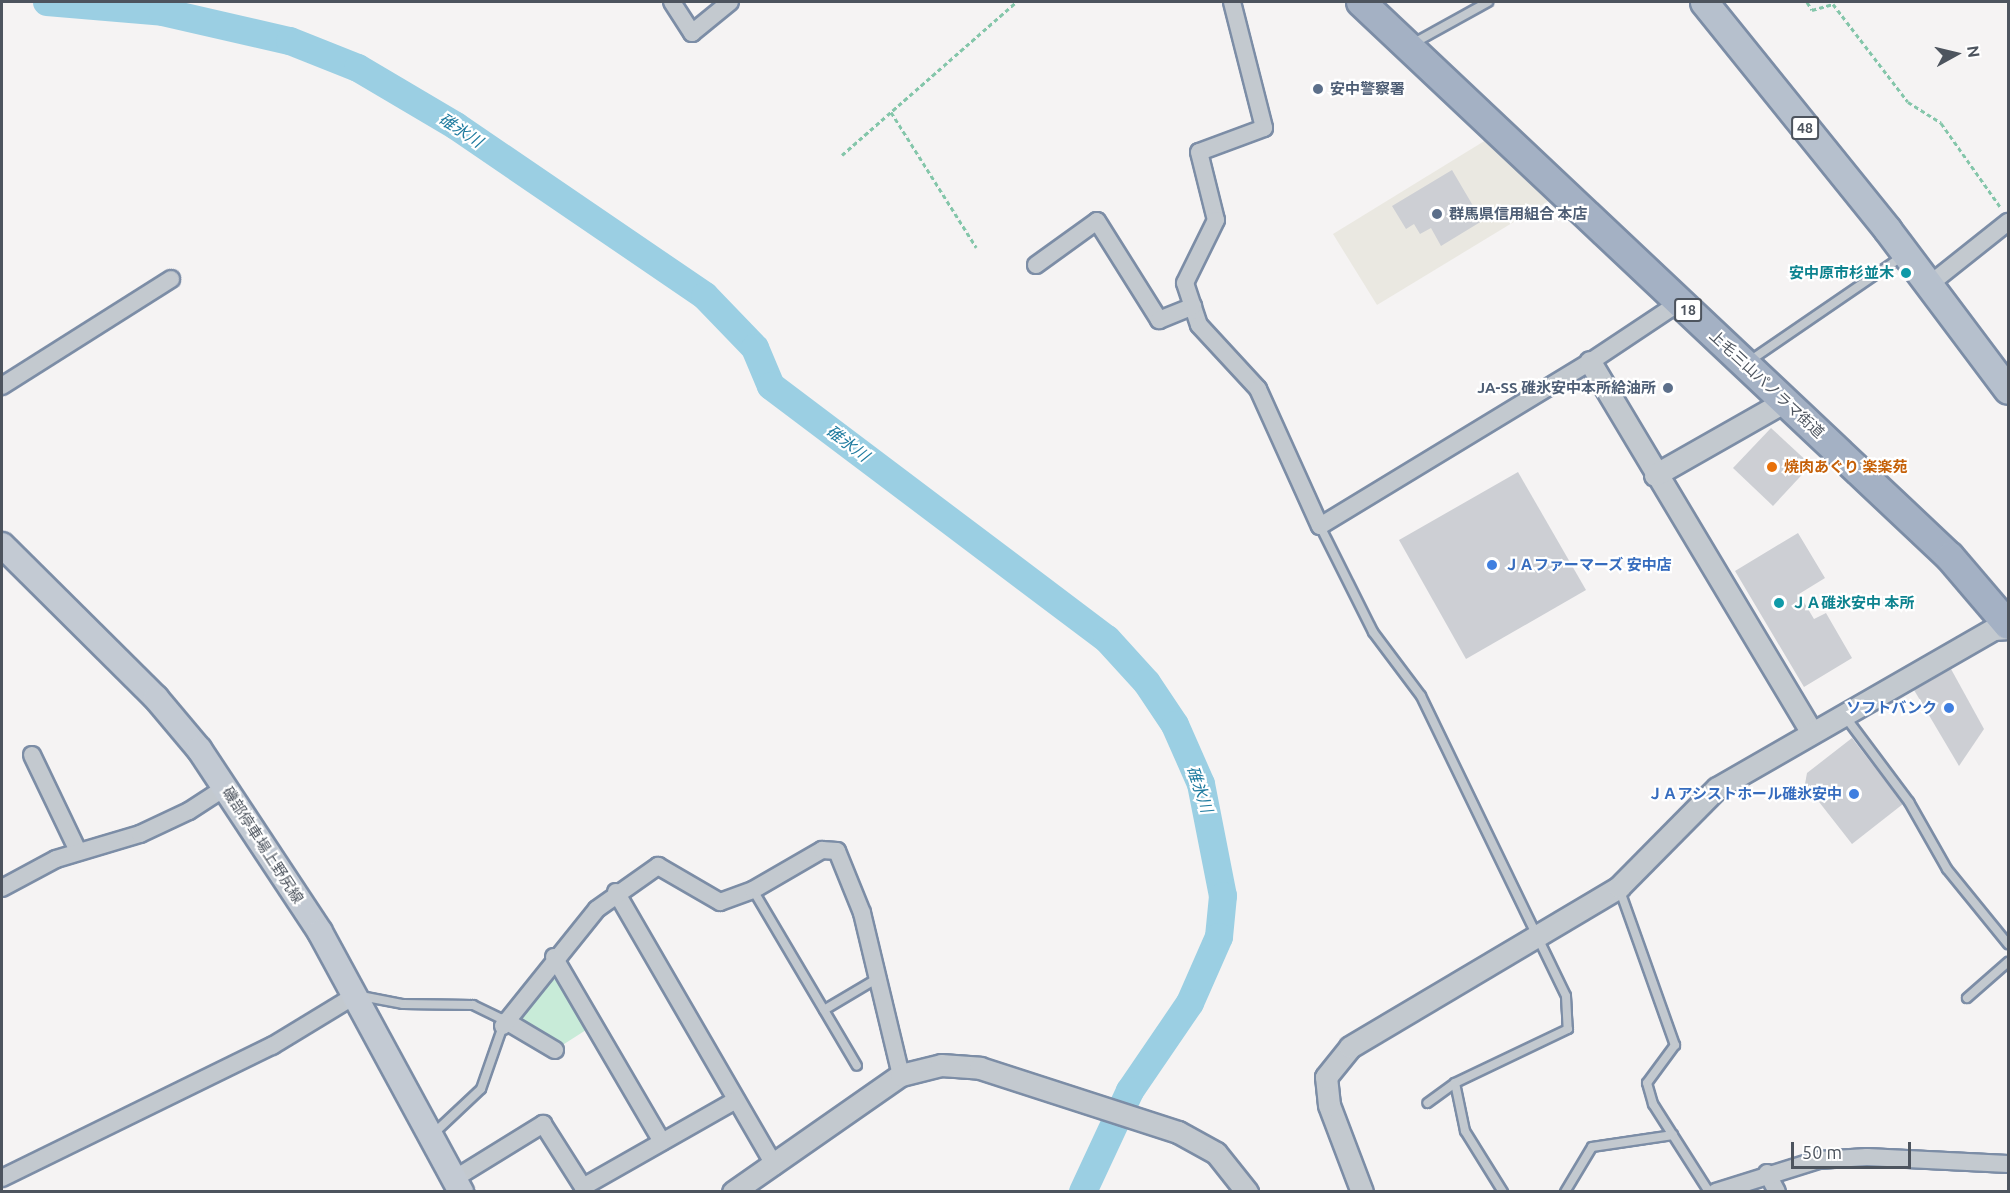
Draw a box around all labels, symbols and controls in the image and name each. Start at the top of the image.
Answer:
north arrow [1926,24,1986,84]
text: N [1964,44,1984,59]
place label: 安中警察署 [1330,80,1405,98]
marker: 安中警察署 [1311,82,1325,96]
water label: 碓氷川 [436,109,486,151]
road number: 48 [1790,117,1820,139]
place label: 群馬県信用組合 本店 [1449,205,1588,223]
marker: 群馬県信用組合 本店 [1430,207,1444,221]
place label: 安中原市杉並木 [1789,264,1894,282]
marker: 安中原市杉並木 [1899,266,1913,280]
road number: 18 [1673,299,1703,321]
street label: 上毛三山パノラマ街道 [1706,326,1828,442]
place label: JA-SS 碓氷安中本所給油所 [1477,379,1656,397]
marker: JA-SS 碓氷安中本所給油所 [1661,381,1675,395]
water label: 碓氷川 [823,421,873,465]
place label: 焼肉あぐり 楽楽苑 [1784,458,1908,476]
marker: 焼肉あぐり 楽楽苑 [1765,460,1779,474]
place label: ＪＡファーマーズ 安中店 [1504,556,1673,574]
marker: ＪＡファーマーズ 安中店 [1485,558,1499,572]
place label: ＪＡ碓氷安中 本所 [1791,594,1915,612]
marker: ＪＡ碓氷安中 本所 [1772,596,1786,610]
place label: ソフトバンク [1847,699,1937,717]
marker: ソフトバンク [1942,701,1956,715]
water label: 碓氷川 [1183,763,1217,815]
street label: 磯部停車場上野尻線 [219,783,307,907]
place label: ＪＡアシストホール碓氷安中 [1647,785,1842,803]
marker: ＪＡアシストホール碓氷安中 [1847,787,1861,801]
scale bar [1794,1130,1914,1168]
text: 50 m [1802,1142,1842,1162]

